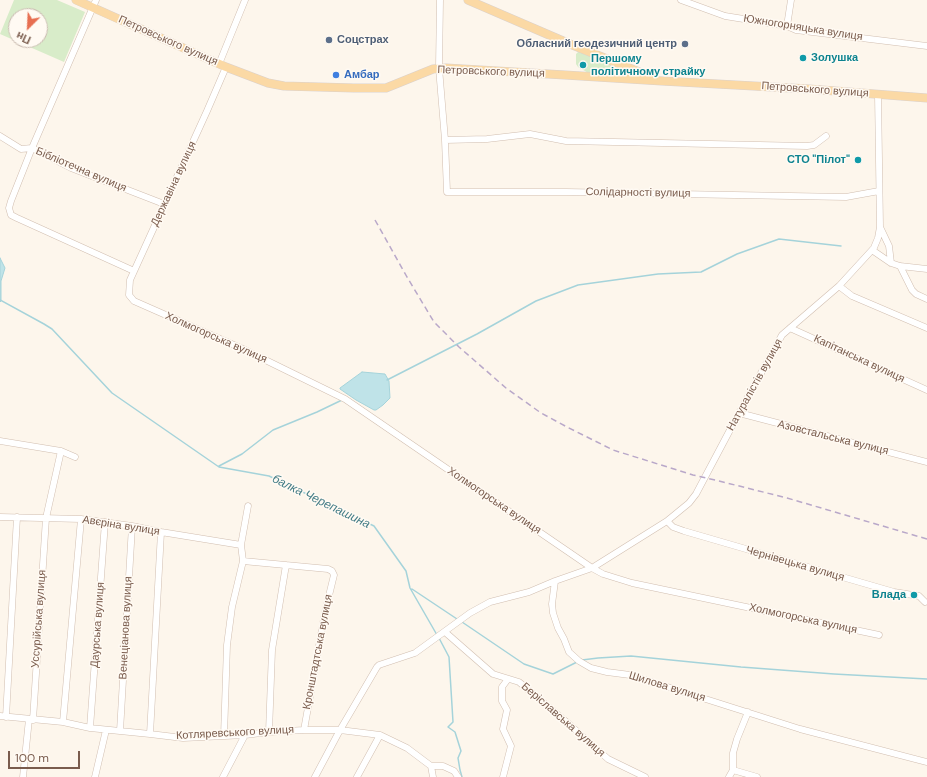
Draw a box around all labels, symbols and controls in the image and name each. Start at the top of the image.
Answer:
north arrow [8,8,48,48]
street label: Южногорняцька вулиця [742,12,864,44]
street label: Петровського вулиця [116,13,220,69]
text: Пн [14,29,33,47]
place label: Соцстрах [337,33,389,47]
marker: Соцстрах [324,35,334,45]
place label: Обласний геодезичний центр [517,37,677,51]
marker: Обласний геодезичний центр [680,39,690,49]
place label: Золушка [811,51,858,65]
place label: Першому політичному страйку [591,52,705,78]
marker: Золушка [798,53,808,63]
marker: Першому політичному страйку [578,60,588,70]
street label: Петровського вулиця [437,64,545,80]
place label: Амбар [344,68,380,82]
marker: Амбар [331,70,341,80]
street label: Петровського вулиця [761,80,869,100]
street label: Державіна вулиця [149,139,199,229]
street label: Бібліотечна вулиця [34,145,128,195]
place label: СТО "Пілот" [787,153,850,167]
marker: СТО "Пілот" [853,155,863,165]
street label: Солідарності вулиця [585,185,691,201]
street label: Холмогорська вулиця [163,310,269,366]
street label: Капітанська вулиця [811,332,907,386]
street label: Натуралістів вулиця [724,337,786,433]
street label: Азовстальська вулиця [776,418,890,458]
street label: Холмогорська вулиця [445,465,543,537]
water label: балка Черепашина [270,472,372,532]
street label: Авєріна вулиця [81,513,161,539]
street label: Чернівецька вулиця [744,544,846,584]
street label: Уссурійська вулиця [29,569,49,669]
street label: Венеціанова вулиця [117,576,135,680]
street label: Даурська вулиця [88,582,108,668]
place label: Влада [872,588,906,602]
marker: Влада [909,590,919,600]
street label: Кронштадтська вулиця [300,593,336,711]
street label: Холмогорська вулиця [748,601,858,637]
street label: Шилова вулиця [627,669,707,705]
street label: Беріславська вулиця [518,680,608,760]
street label: Котляревського вулиця [176,723,294,743]
scale bar [10,743,82,769]
text: 100 m [15,750,49,766]

